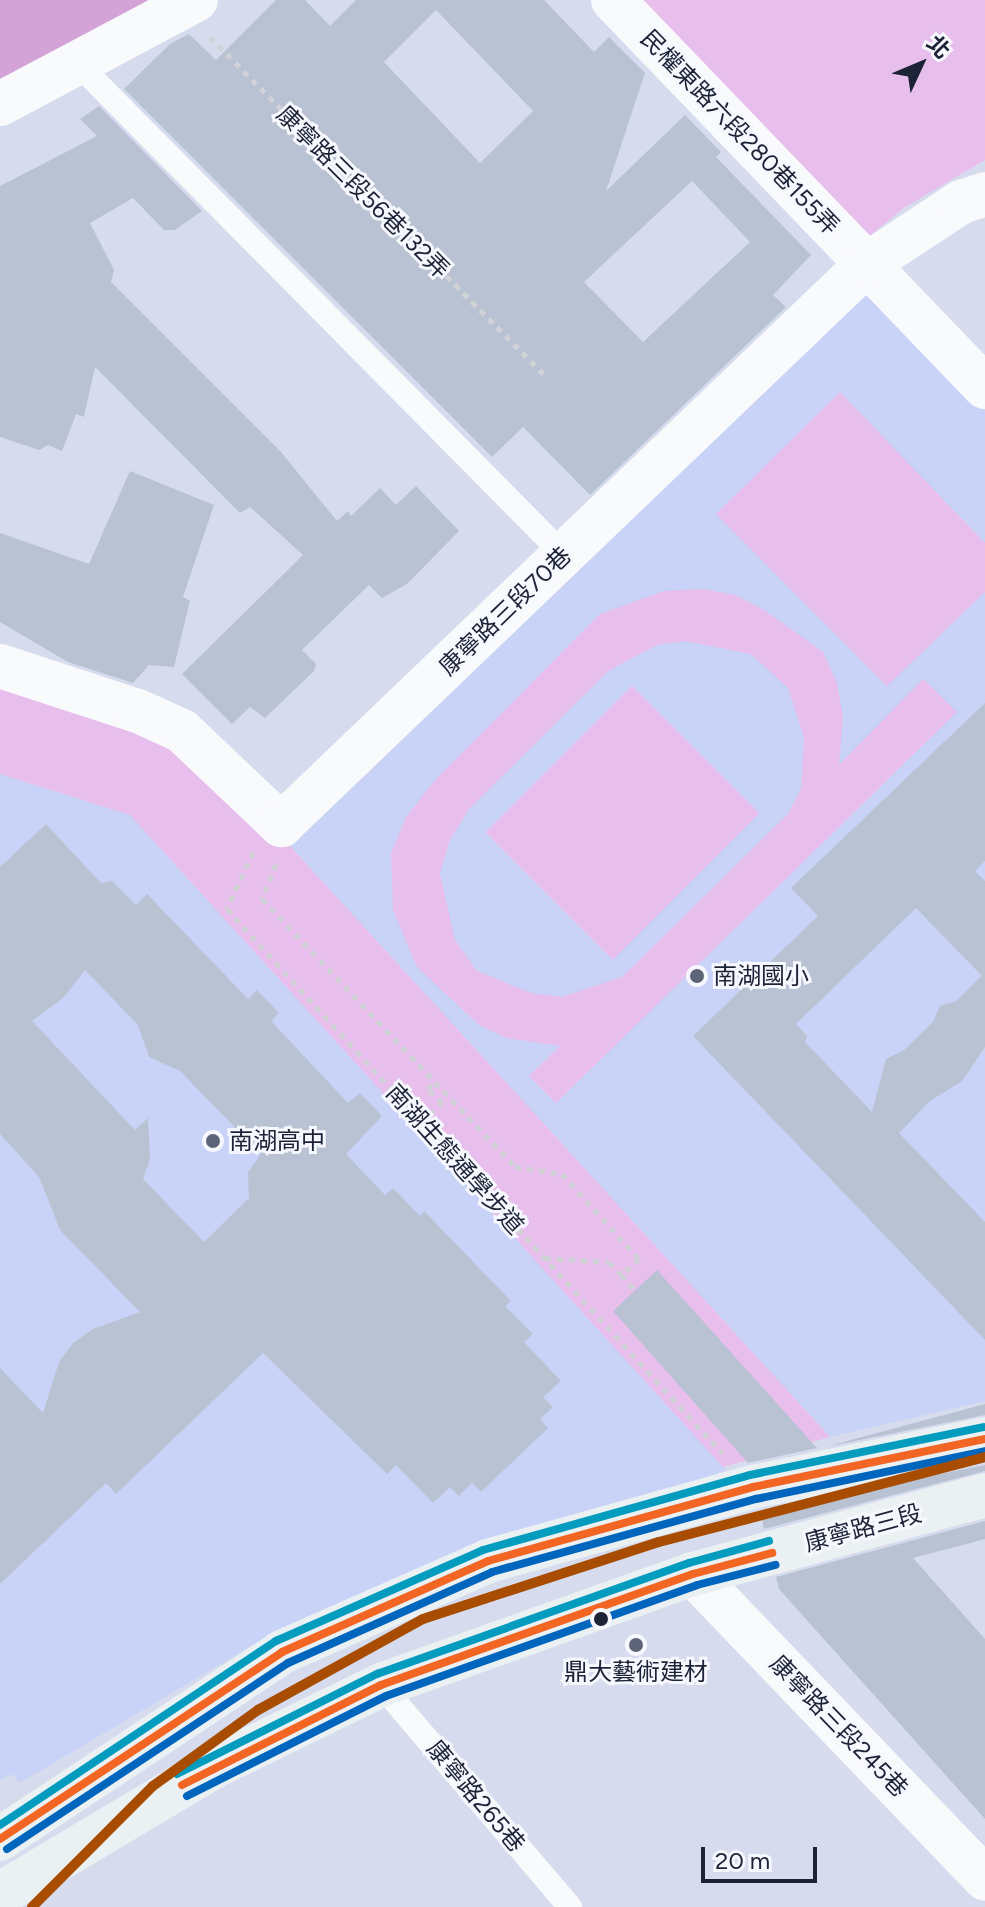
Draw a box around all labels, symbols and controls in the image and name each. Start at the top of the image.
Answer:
street label: 民權東路六段280巷155弄 [635,24,845,240]
north arrow [881,24,961,104]
text: 北 [921,30,956,64]
street label: 康寧路三段56巷132弄 [271,100,455,284]
street label: 康寧路三段70巷 [433,541,577,681]
place label: 南湖國小 [713,962,809,990]
marker: 南湖國小 [688,967,706,985]
street label: 南湖生態通學步道 [380,1078,530,1240]
place label: 南湖高中 [229,1127,325,1155]
marker: 南湖高中 [204,1132,222,1150]
street label: 康寧路三段 [801,1499,925,1557]
unlabelled marker [593,1611,609,1627]
marker: 鼎大藝術建材 [627,1636,645,1654]
street label: 康寧路三段245巷 [764,1649,914,1803]
place label: 鼎大藝術建材 [564,1658,708,1686]
street label: 康寧路265巷 [421,1734,531,1858]
scale bar [705,1831,821,1881]
text: 20 m [715,1846,770,1875]

